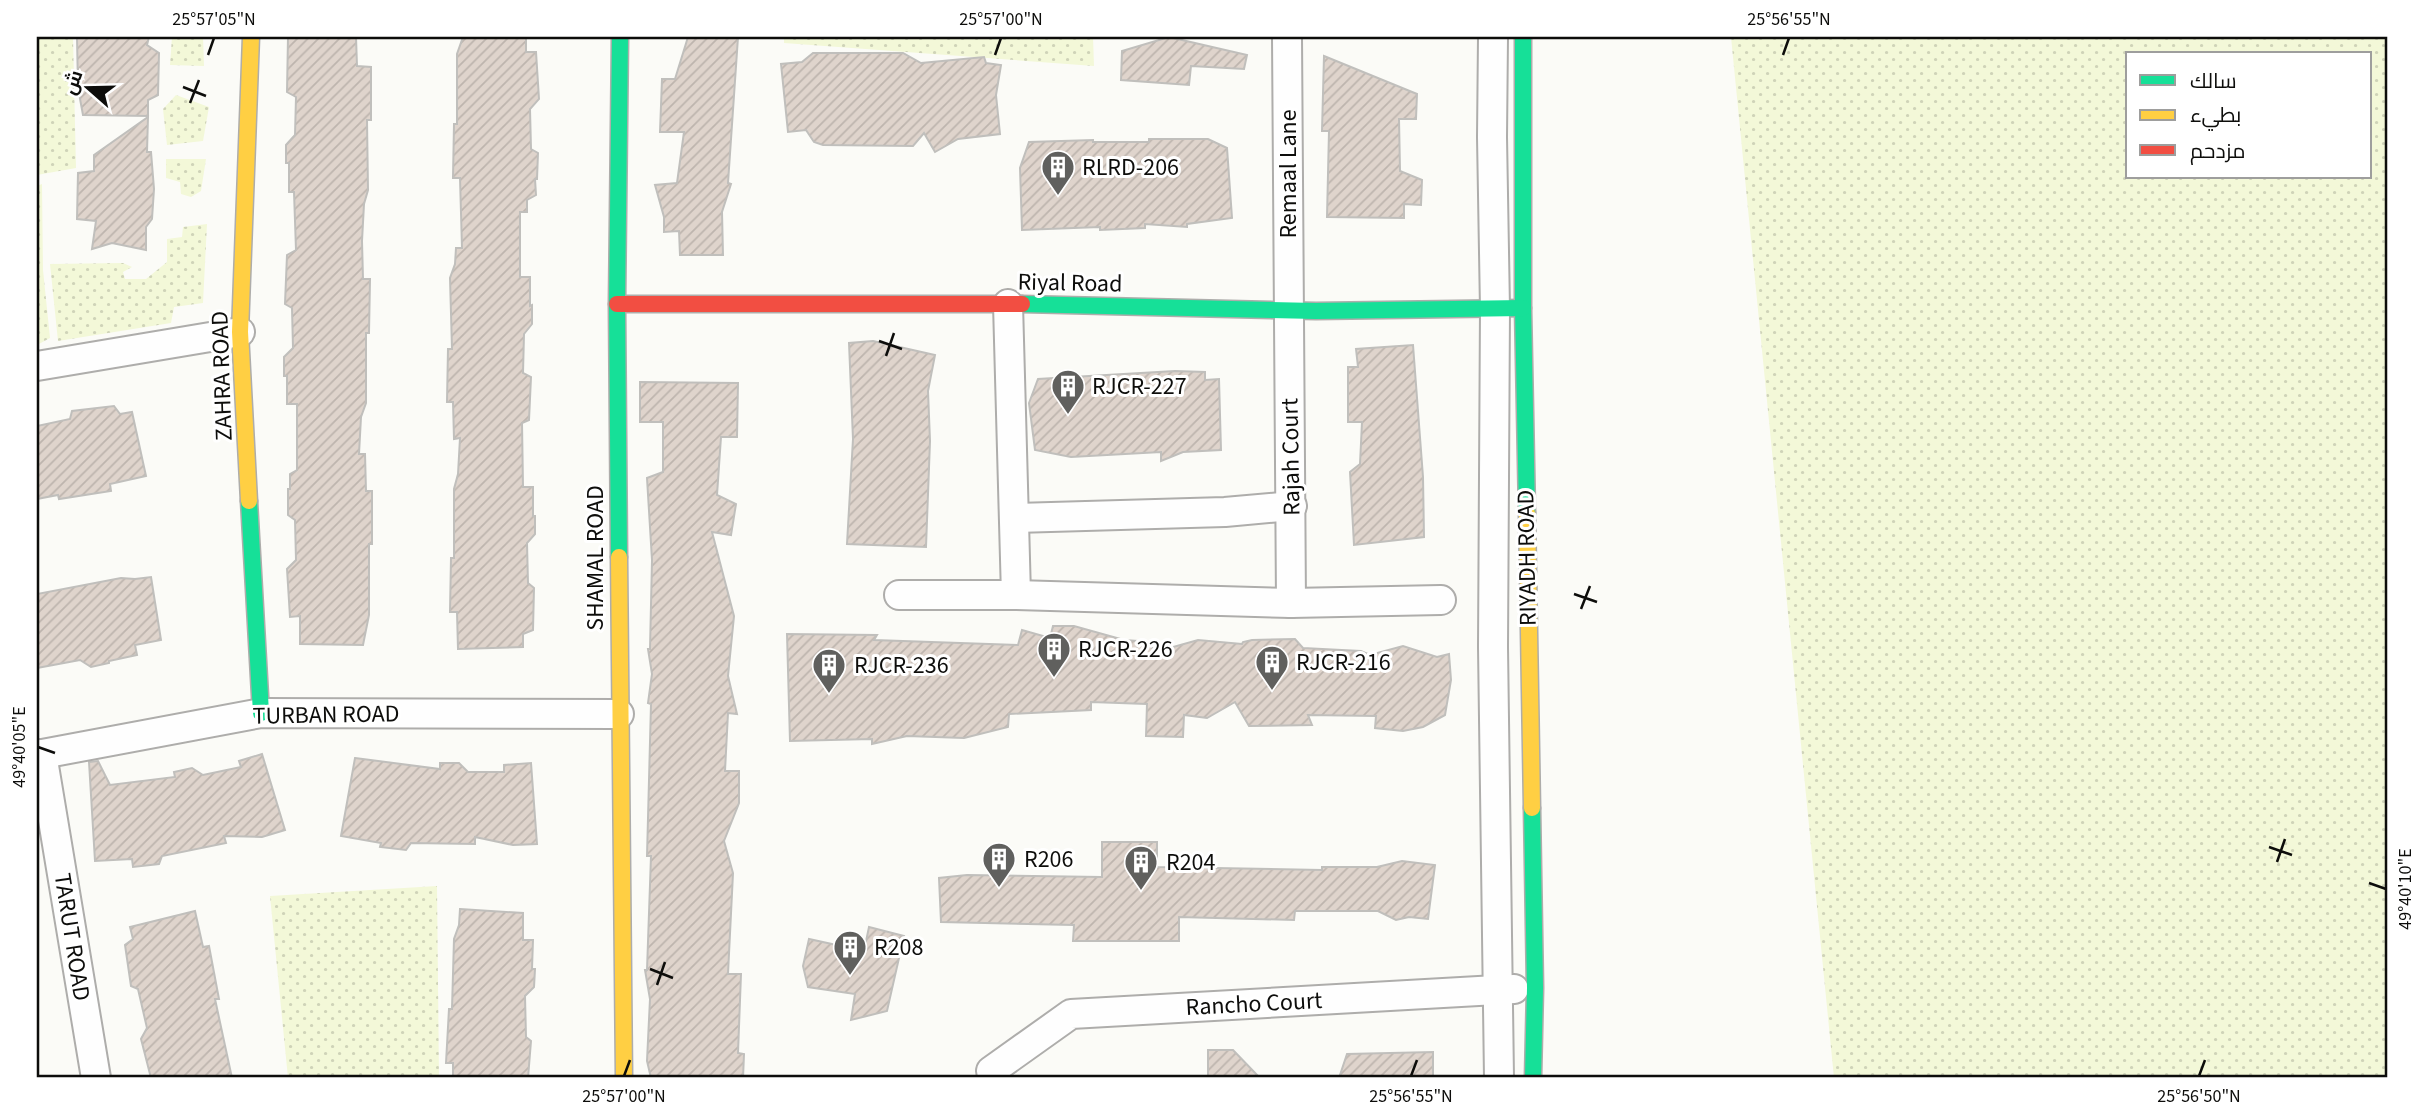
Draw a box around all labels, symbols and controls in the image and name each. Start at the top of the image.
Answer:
text: 25°57'05"N [172,7,256,32]
text: 25°57'00"N [959,7,1043,32]
text: 25°56'55"N [1747,7,1831,32]
north arrow [52,52,122,122]
legend [2126,52,2372,178]
text: سالك [2190,66,2237,96]
text: ش [57,67,90,99]
text: بطيء [2190,100,2241,131]
street label: Remaal Lane [1271,109,1306,239]
text: مزدحم [2190,136,2245,166]
building icon: RLRD-206 [1039,148,1077,197]
place label: RLRD-206 [1082,150,1179,185]
street label: Riyal Road [1017,265,1123,301]
street label: ZAHRA ROAD [202,310,242,442]
building icon: RJCR-227 [1049,367,1087,416]
place label: RJCR-227 [1092,369,1187,404]
street label: Rajah Court [1272,398,1310,516]
street label: SHAMAL ROAD [578,485,613,631]
street label: RIYADH ROAD [1508,489,1546,627]
building icon: RJCR-226 [1035,630,1073,679]
place label: RJCR-226 [1078,632,1173,667]
building icon: RJCR-216 [1253,643,1291,692]
place label: RJCR-216 [1296,645,1391,680]
building icon: RJCR-236 [810,646,848,695]
place label: RJCR-236 [854,648,949,683]
street label: TURBAN ROAD [252,696,400,734]
text: 49°40'05"E [7,706,32,788]
building icon: R206 [980,840,1018,889]
place label: R206 [1024,842,1073,877]
building icon: R204 [1122,843,1160,892]
place label: R204 [1166,845,1216,880]
text: 49°40'10"E [2393,848,2418,930]
street label: TARUT ROAD [45,871,99,1003]
building icon: R208 [831,928,869,977]
place label: R208 [874,930,923,965]
street label: Rancho Court [1185,983,1323,1025]
text: 25°57'00"N [582,1084,666,1109]
text: 25°56'55"N [1369,1084,1453,1109]
text: 25°56'50"N [2157,1084,2241,1109]

